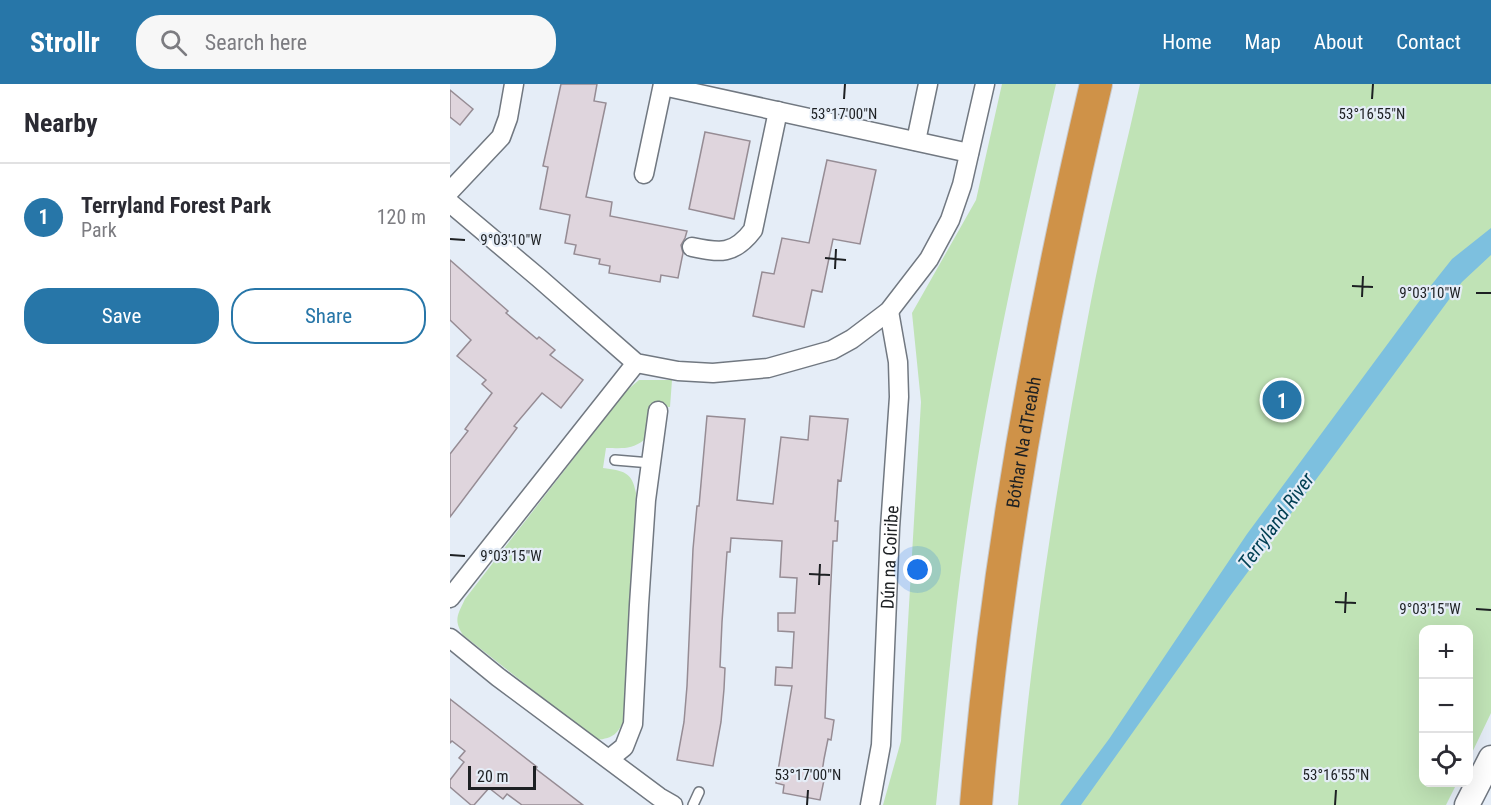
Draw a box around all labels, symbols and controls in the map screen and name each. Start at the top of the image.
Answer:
search box [136,15,556,69]
text: Strollr [30,26,100,59]
icon: search [157,26,190,59]
text: Search here [205,30,307,55]
text: Home [1162,30,1212,54]
text: Map [1245,30,1281,54]
text: About [1314,30,1363,54]
text: Contact [1396,30,1461,54]
text: 53°17'00"N [811,105,877,123]
text: 53°16'55"N [1339,105,1405,123]
text: Nearby [24,108,98,138]
text: Terryland Forest Park [81,193,271,218]
text: 1 [38,205,49,229]
text: 120 m [377,205,426,229]
text: Park [81,218,117,242]
text: 9°03'10"W [480,231,542,249]
text: 9°03'10"W [1399,284,1461,302]
button: Save [24,288,219,344]
button: Share [231,288,426,344]
street label: Bóthar Na dTreabh [1001,375,1044,509]
pin: 1 [1262,378,1302,422]
water label: Terryland River [1233,467,1320,574]
street label: Dún na Coiribe [876,505,902,609]
text: 9°03'15"W [480,547,542,565]
your location [903,555,932,584]
text: 9°03'15"W [1399,600,1461,618]
map controls [1419,625,1473,787]
button: + [1419,625,1473,679]
button: − [1419,679,1473,733]
button: locate [1419,733,1473,787]
scale bar [468,763,536,790]
text: 53°17'00"N [775,766,841,784]
text: 53°16'55"N [1303,766,1369,784]
text: 20 m [477,767,509,786]

